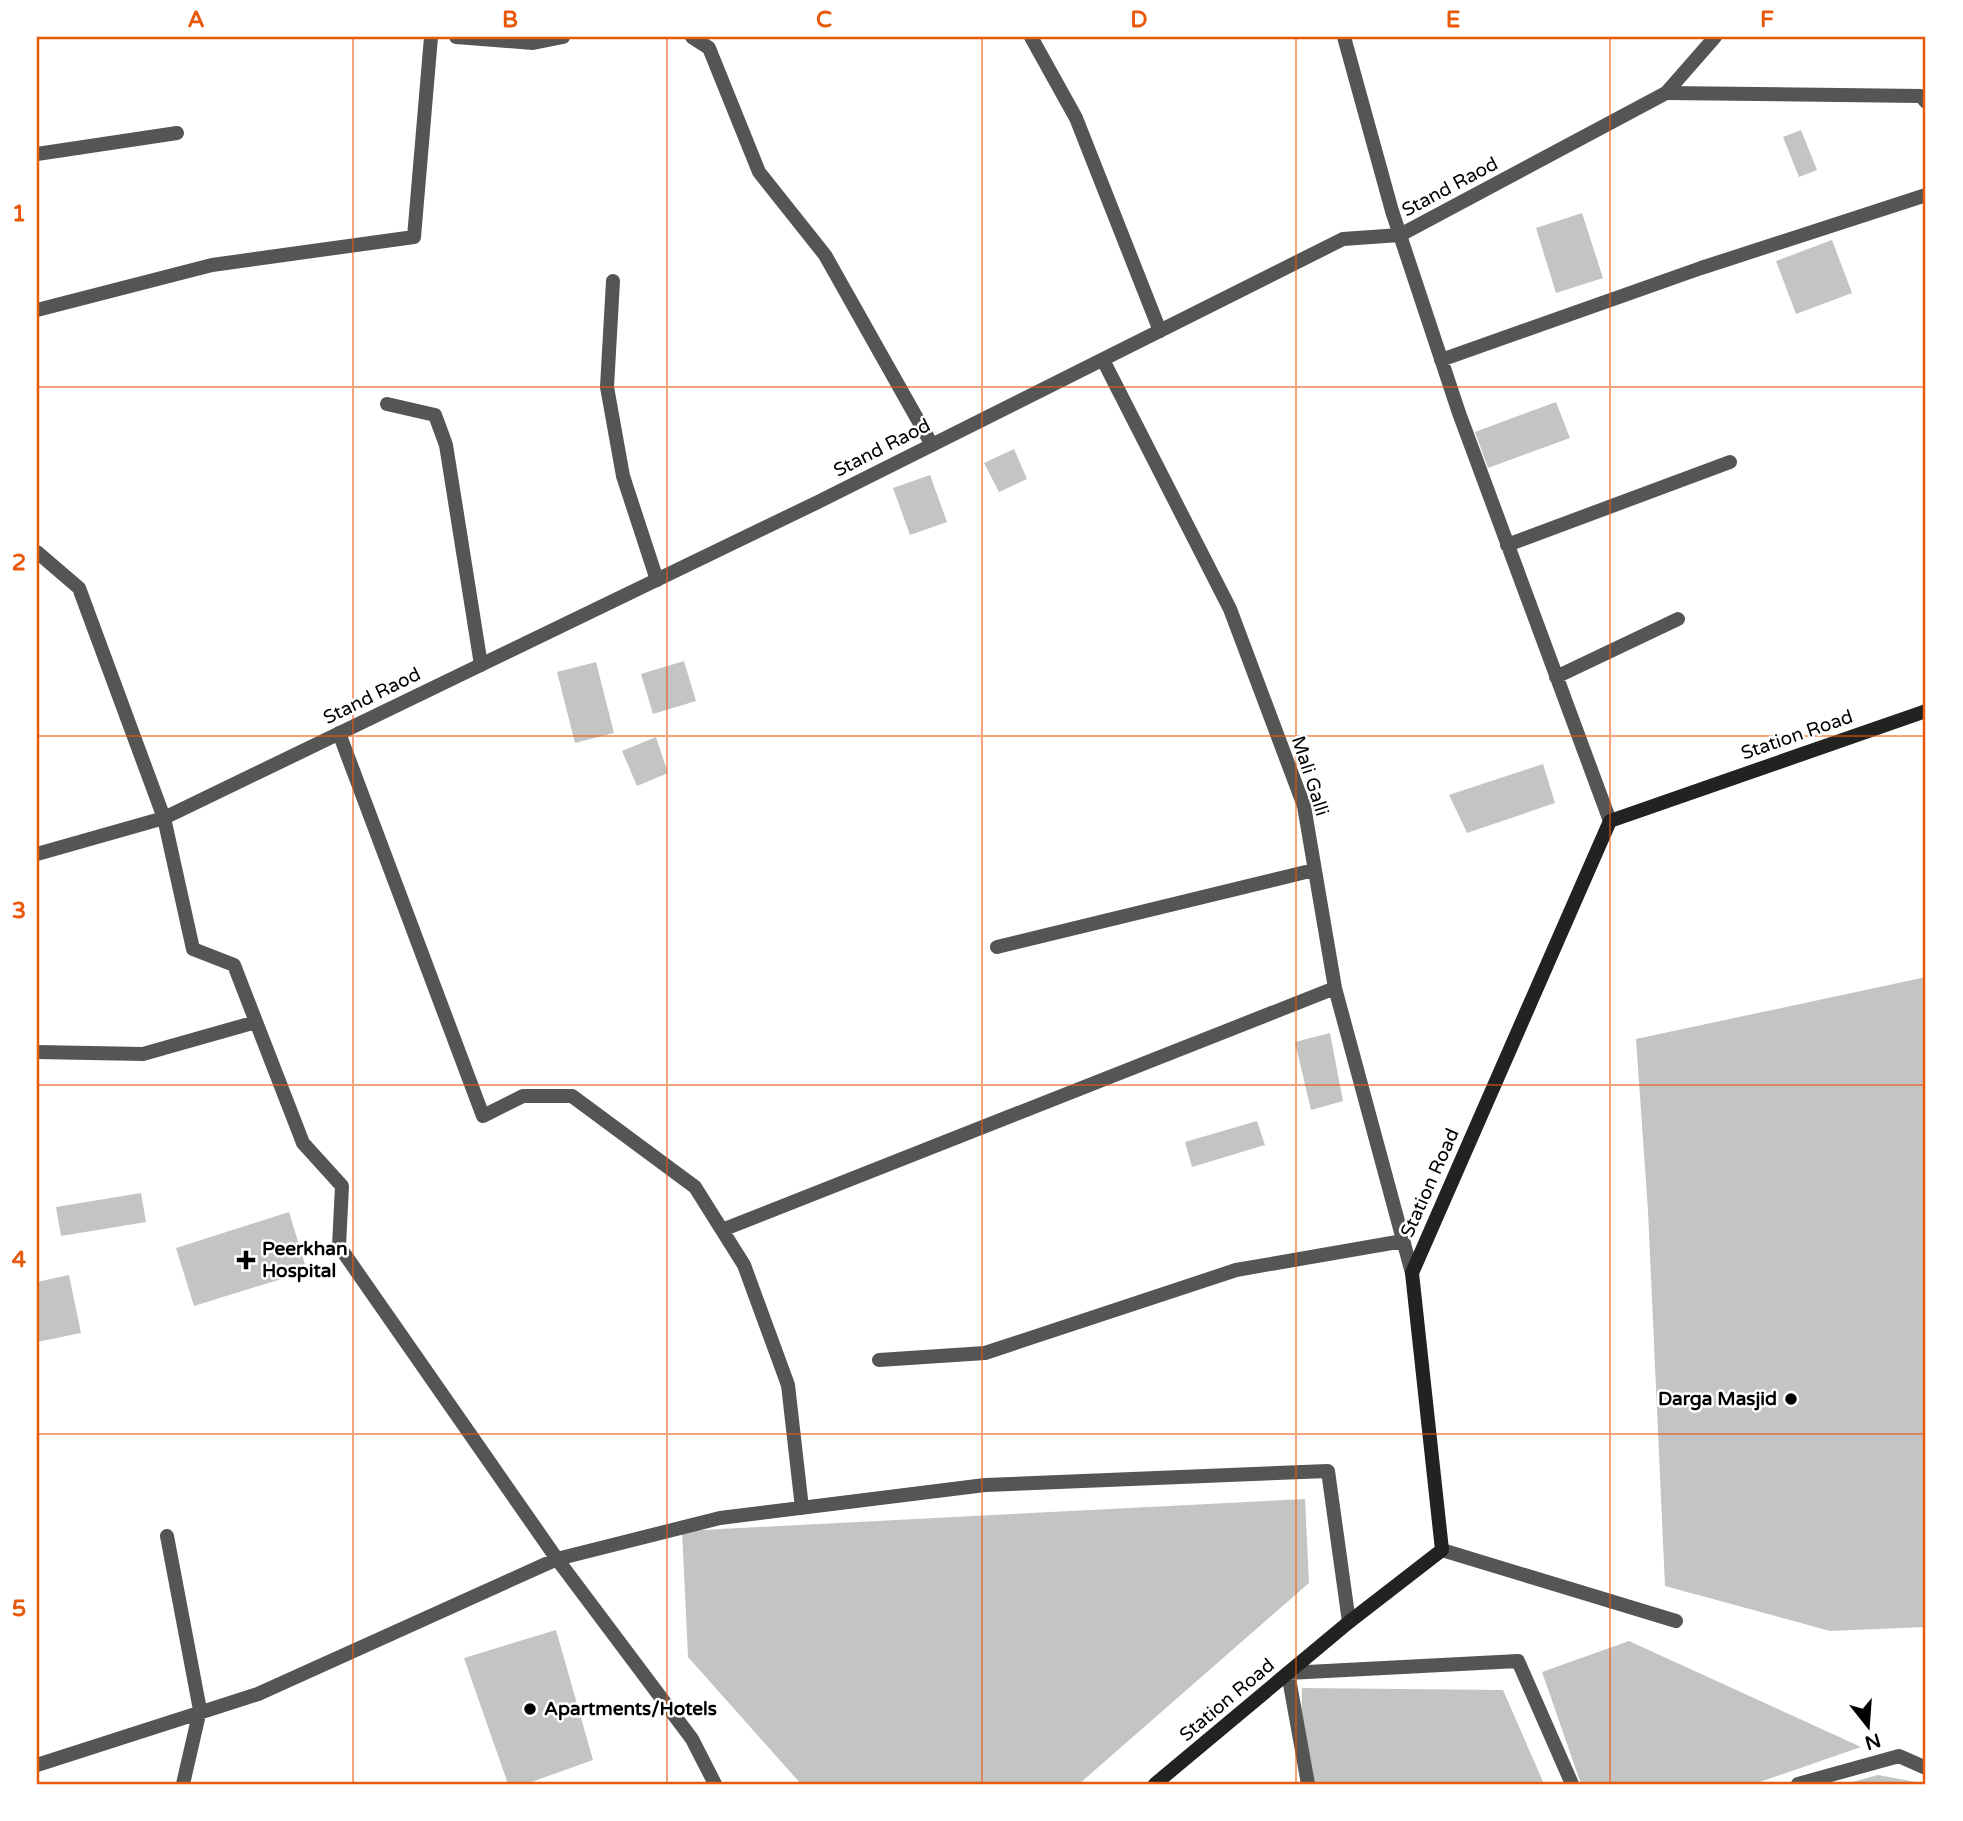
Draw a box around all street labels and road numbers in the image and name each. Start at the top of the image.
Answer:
street label: Stand Raod [1398,153,1502,221]
street label: Stand Raod [830,414,934,482]
street label: Stand Raod [320,663,424,729]
street label: Station Road [1738,706,1856,764]
street label: Mali Galli [1287,733,1333,819]
street label: Station Road [1396,1125,1464,1241]
street label: Station Road [1175,1654,1279,1746]

